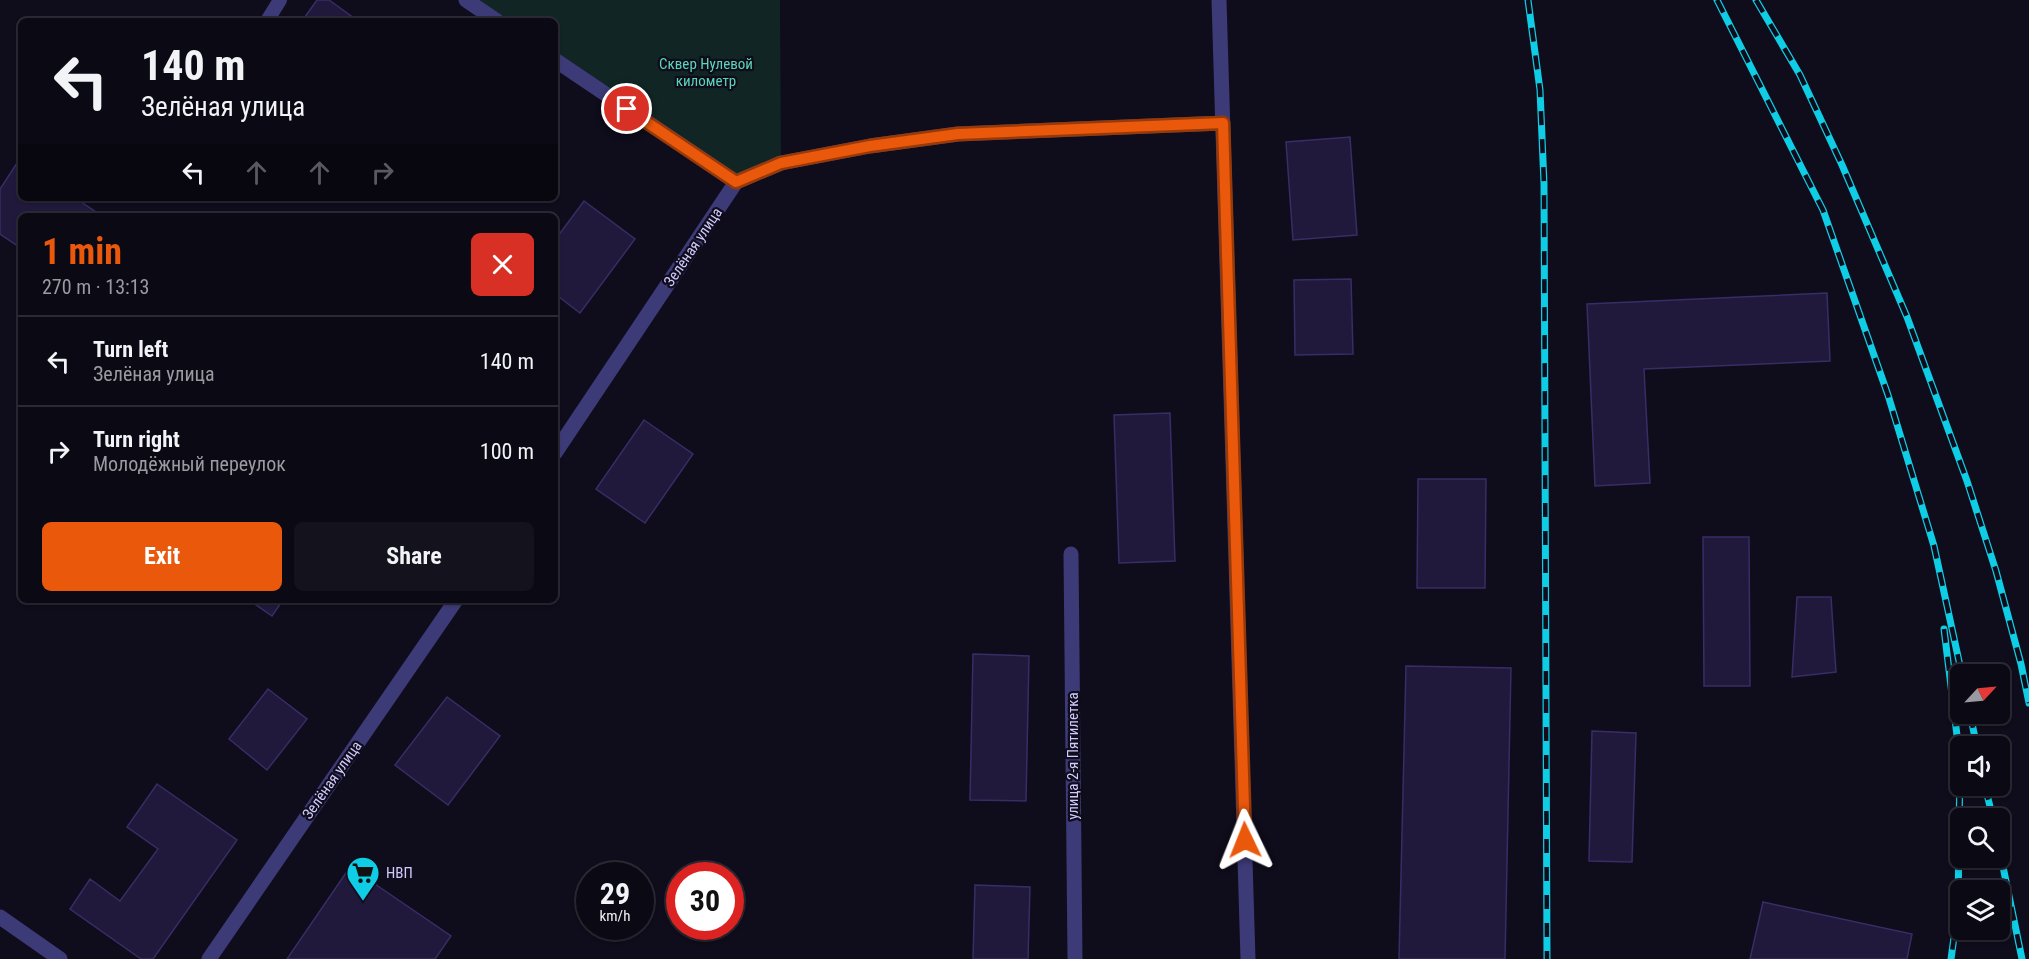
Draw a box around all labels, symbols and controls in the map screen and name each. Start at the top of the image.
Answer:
text: 140 m [141,41,246,90]
icon: left [42,42,120,120]
park label: Сквер Нулевой километр [659,55,753,90]
pin [601,83,652,134]
text: Зелёная улица [141,91,305,123]
icon: arrive [610,92,643,125]
icon: left [177,156,210,189]
icon: ahead [240,156,273,189]
icon: ahead [303,156,336,189]
icon: right [366,156,399,189]
street label: Зелёная улица [660,204,726,290]
text: 1 min [42,231,122,273]
button: close [471,233,534,296]
text: 270 m · 13:13 [42,275,149,299]
text: Turn left [93,337,168,362]
icon: left [42,345,75,378]
text: 140 m [480,349,534,374]
text: Зелёная улица [93,362,215,386]
text: Turn right [93,427,180,452]
icon: right [42,435,75,468]
text: 100 m [480,439,534,464]
text: Молодёжный переулок [93,452,286,476]
button: Exit [42,522,282,591]
button: Share [294,522,534,591]
north arrow [1950,664,2010,724]
map controls [1950,664,2010,940]
street label: улица 2-я Пятилетка [1064,692,1082,820]
button: sound [1950,736,2010,796]
street label: Зелёная улица [298,737,366,823]
position arrow [1213,808,1277,872]
button: search [1950,808,2010,868]
supermarket icon: НВП [345,855,381,902]
speed limit sign: 30 [666,862,744,940]
place label: НВП [386,864,413,882]
text: 29 [600,876,630,911]
button: layers [1950,880,2010,940]
text: km/h [600,907,630,925]

